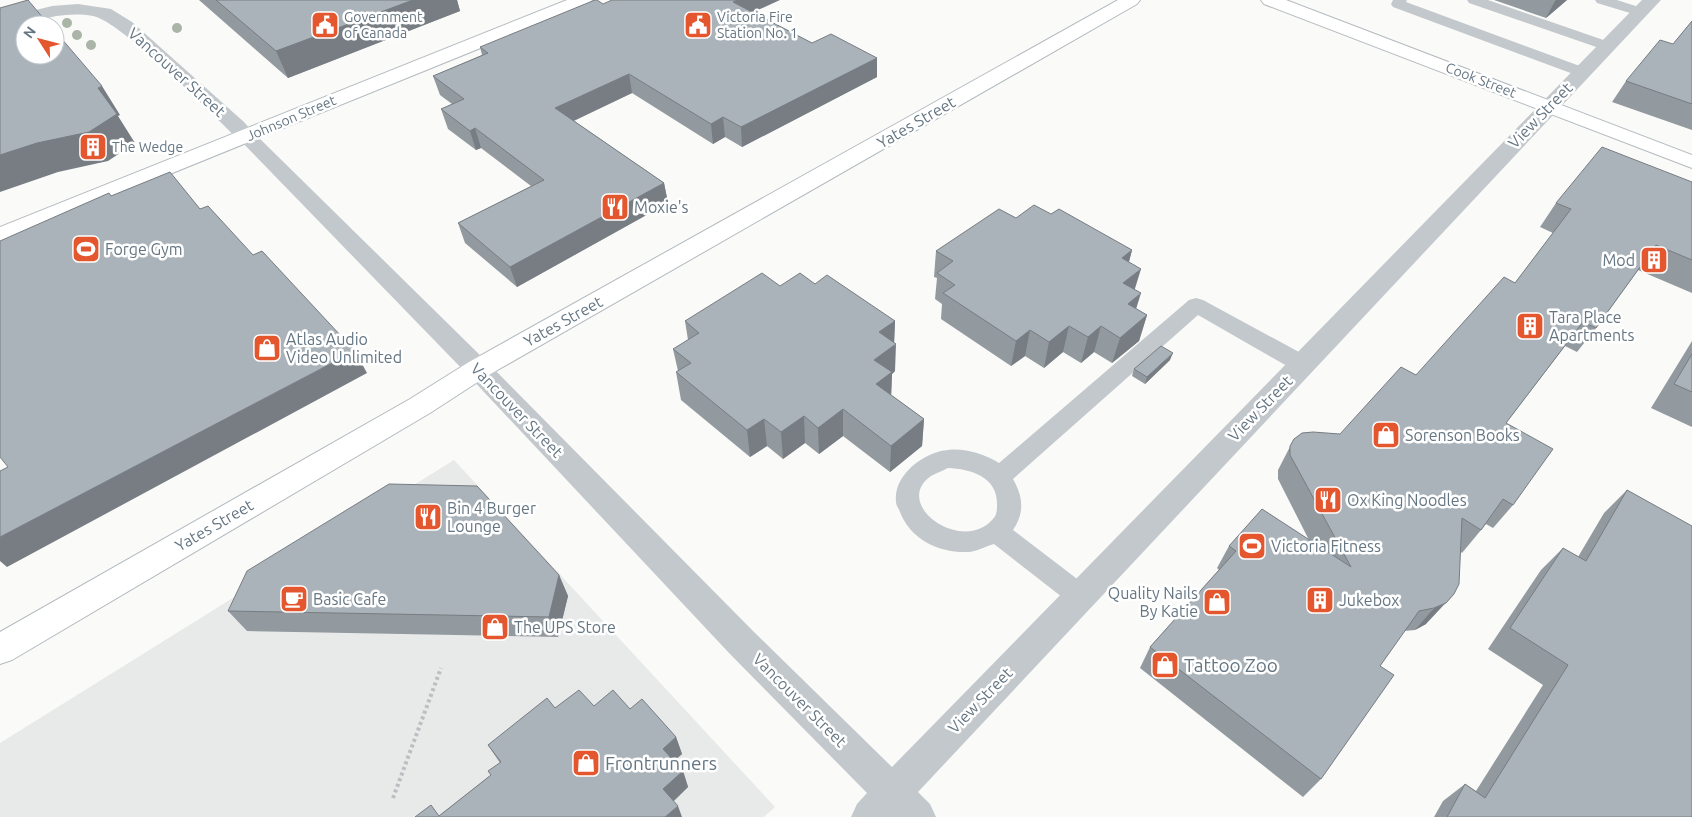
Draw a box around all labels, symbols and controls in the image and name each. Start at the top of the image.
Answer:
place label: Government of Canada [344,9,423,41]
place label: Victoria Fire Station No. 1 [717,9,798,41]
public building icon: Government of Canada [310,10,340,40]
public building icon: Victoria Fire Station No. 1 [683,10,713,40]
north arrow [15,15,65,65]
text: N [20,23,39,41]
street label: Vancouver Street [125,24,230,121]
street label: Cook Street [1443,59,1519,101]
street label: View Street [1504,78,1576,152]
street label: Johnson Street [244,92,339,144]
street label: Yates Street [874,92,959,152]
building icon: The Wedge [78,132,108,162]
place label: The Wedge [112,139,183,155]
restaurant icon: Moxie's [600,192,630,222]
place label: Moxie's [634,198,689,216]
sports icon: Forge Gym [71,234,101,264]
place label: Forge Gym [105,240,183,258]
building icon: Mod [1639,245,1669,275]
place label: Mod [1602,251,1635,269]
street label: Yates Street [520,292,606,350]
place label: Tara Place Apartments [1549,308,1634,344]
building icon: Tara Place Apartments [1515,311,1545,341]
place label: Atlas Audio Video Unlimited [286,330,402,366]
shop icon: Atlas Audio Video Unlimited [252,333,282,363]
street label: Vancouver Street [467,359,567,461]
street label: View Street [1224,371,1296,445]
shop icon: Sorenson Books [1371,420,1401,450]
place label: Sorenson Books [1405,426,1520,444]
restaurant icon: Ox King Noodles [1313,485,1343,515]
place label: Ox King Noodles [1347,491,1467,509]
street label: Yates Street [172,495,257,555]
place label: Bin 4 Burger Lounge [447,499,536,535]
restaurant icon: Bin 4 Burger Lounge [413,502,443,532]
sports icon: Victoria Fitness [1237,531,1267,561]
place label: Victoria Fitness [1271,537,1381,555]
cafe icon: Basic Cafe [279,584,309,614]
place label: Quality Nails By Katie [1108,584,1198,620]
building icon: Jukebox [1305,585,1335,615]
shop icon: Quality Nails By Katie [1202,587,1232,617]
place label: Basic Cafe [313,590,386,608]
place label: Jukebox [1339,591,1399,609]
shop icon: The UPS Store [480,612,510,642]
place label: The UPS Store [514,618,616,636]
street label: Vancouver Street [750,650,851,751]
shop icon: Tattoo Zoo [1150,650,1180,680]
place label: Tattoo Zoo [1184,654,1278,676]
street label: View Street [944,663,1016,737]
shop icon: Frontrunners [571,748,601,778]
place label: Frontrunners [605,752,717,774]

